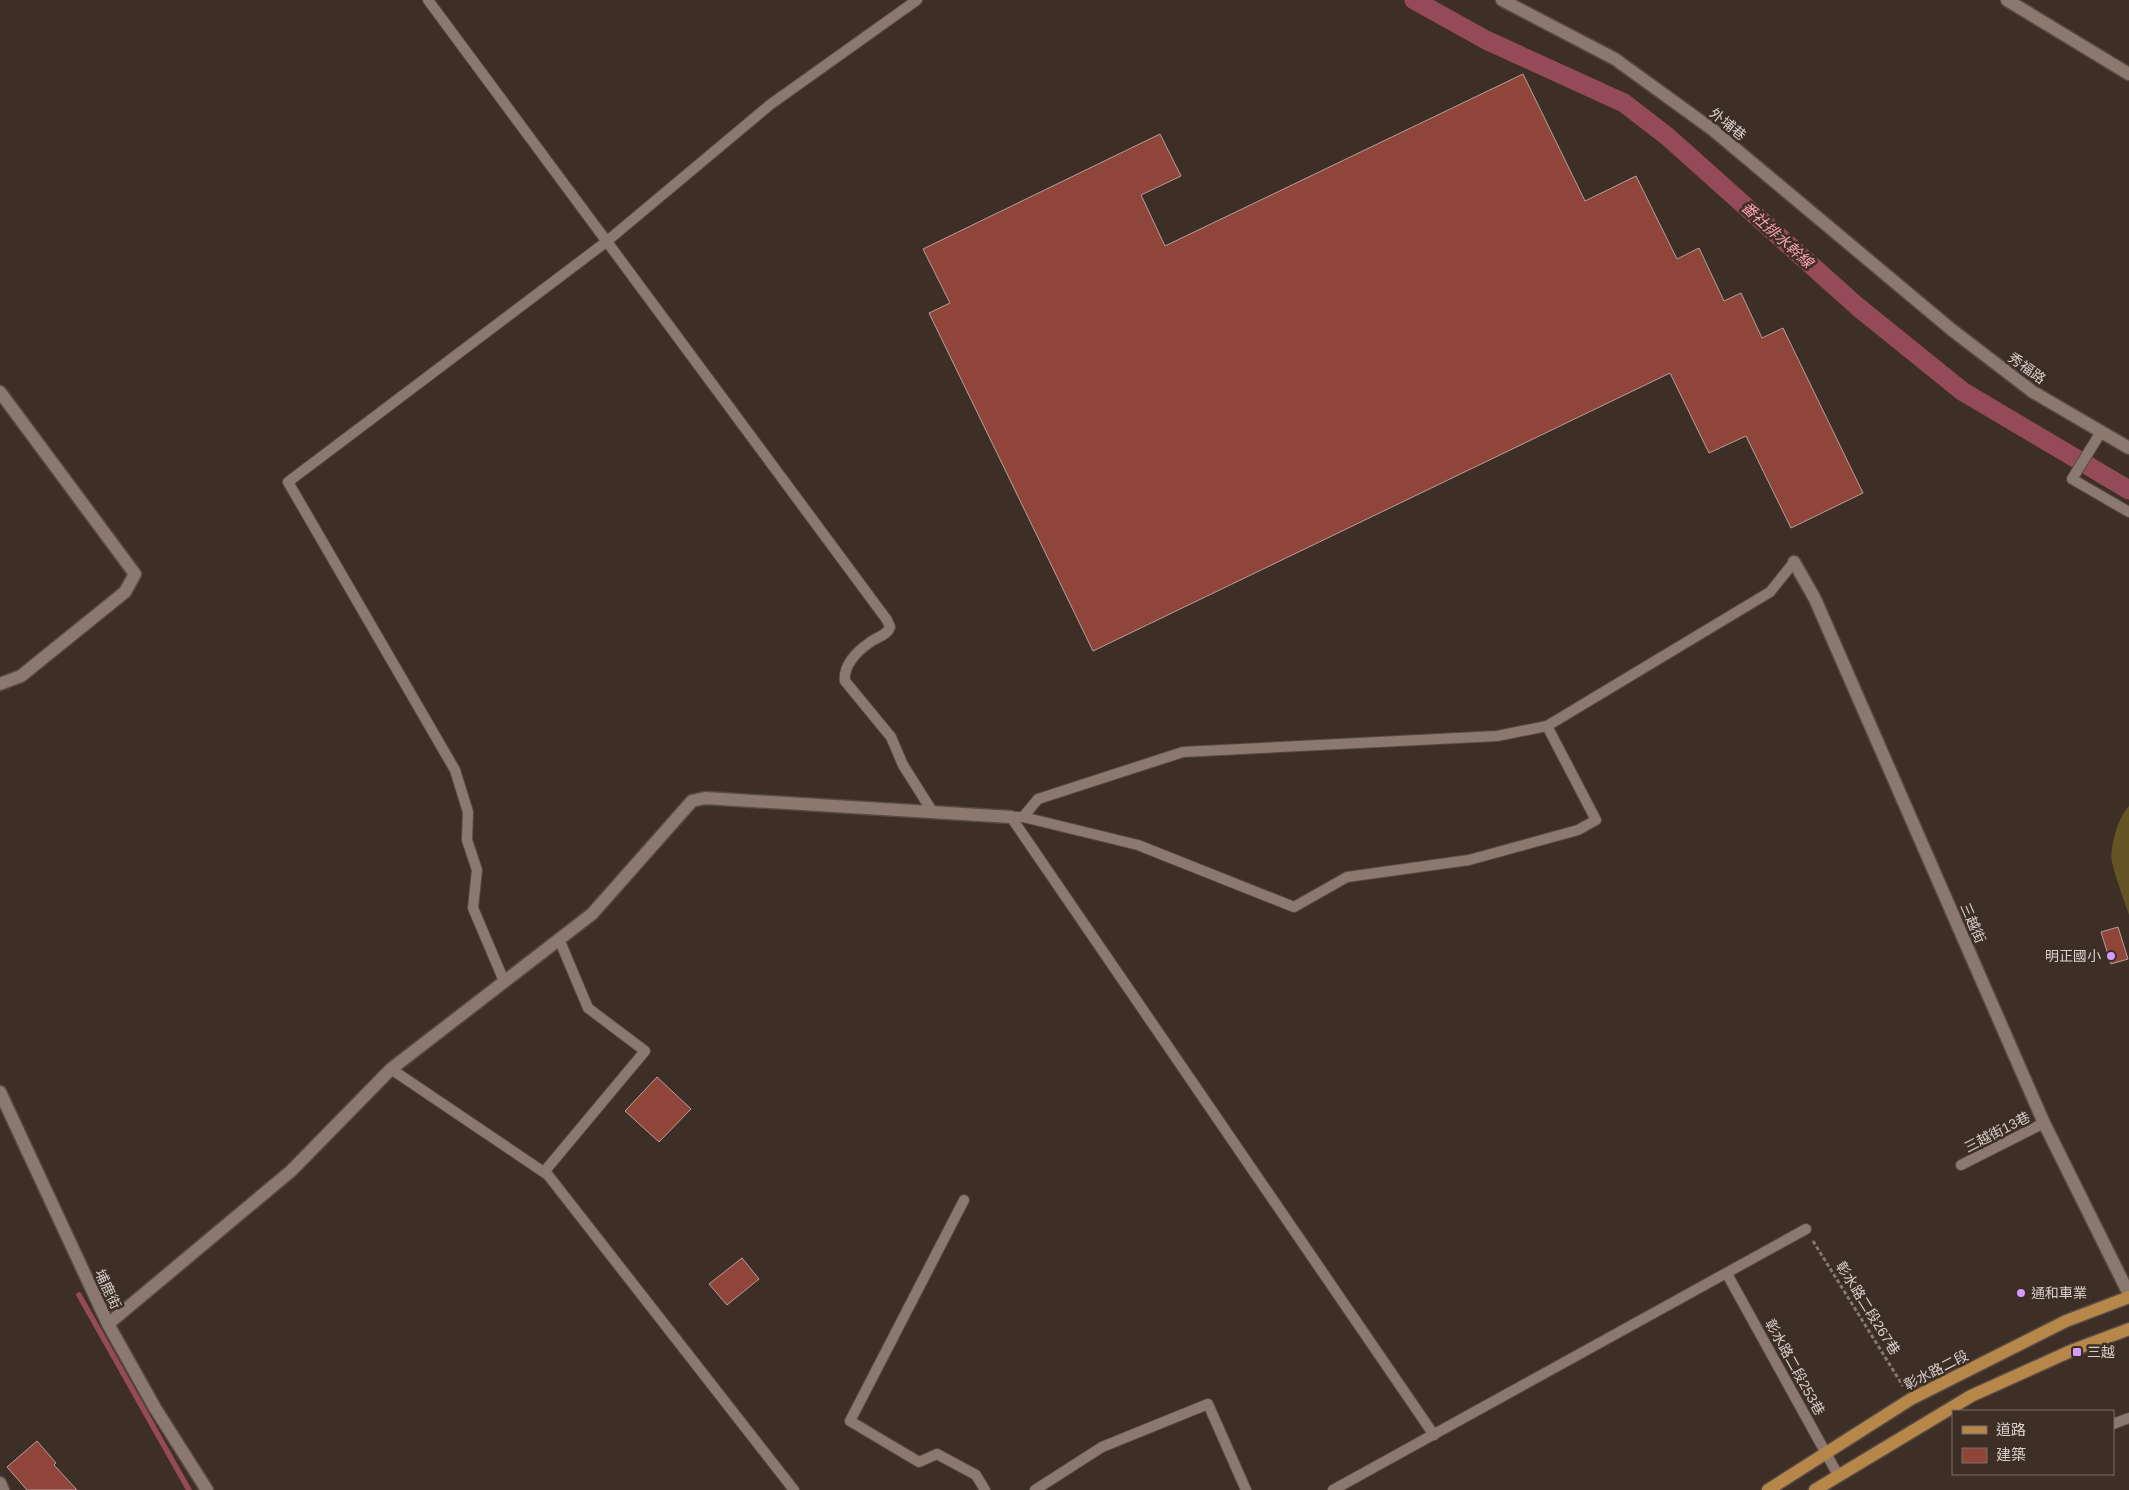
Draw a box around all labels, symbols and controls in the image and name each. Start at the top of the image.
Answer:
street label: 外埔巷 [1707,105,1749,143]
water label: 番社排水幹線 [1738,198,1818,272]
street label: 秀福路 [2005,349,2049,387]
street label: 三越街 [1957,901,1989,945]
place label: 明正國小 [2045,948,2101,964]
marker: 明正國小 [2105,950,2117,962]
street label: 三越街13巷 [1961,1109,2033,1155]
street label: 彰水路二段267巷 [1833,1258,1903,1358]
street label: 埔鹿街 [92,1267,124,1311]
place label: 通和車業 [2031,1285,2087,1301]
marker: 通和車業 [2015,1287,2027,1299]
street label: 彰水路二段253巷 [1762,1316,1828,1418]
place label: 三越 [2087,1344,2115,1360]
marker: 三越 [2071,1346,2083,1358]
street label: 彰水路二段 [1901,1347,1971,1393]
legend [1952,1410,2114,1475]
text: 道路 [1996,1421,2026,1438]
text: 建築 [1996,1446,2026,1463]

